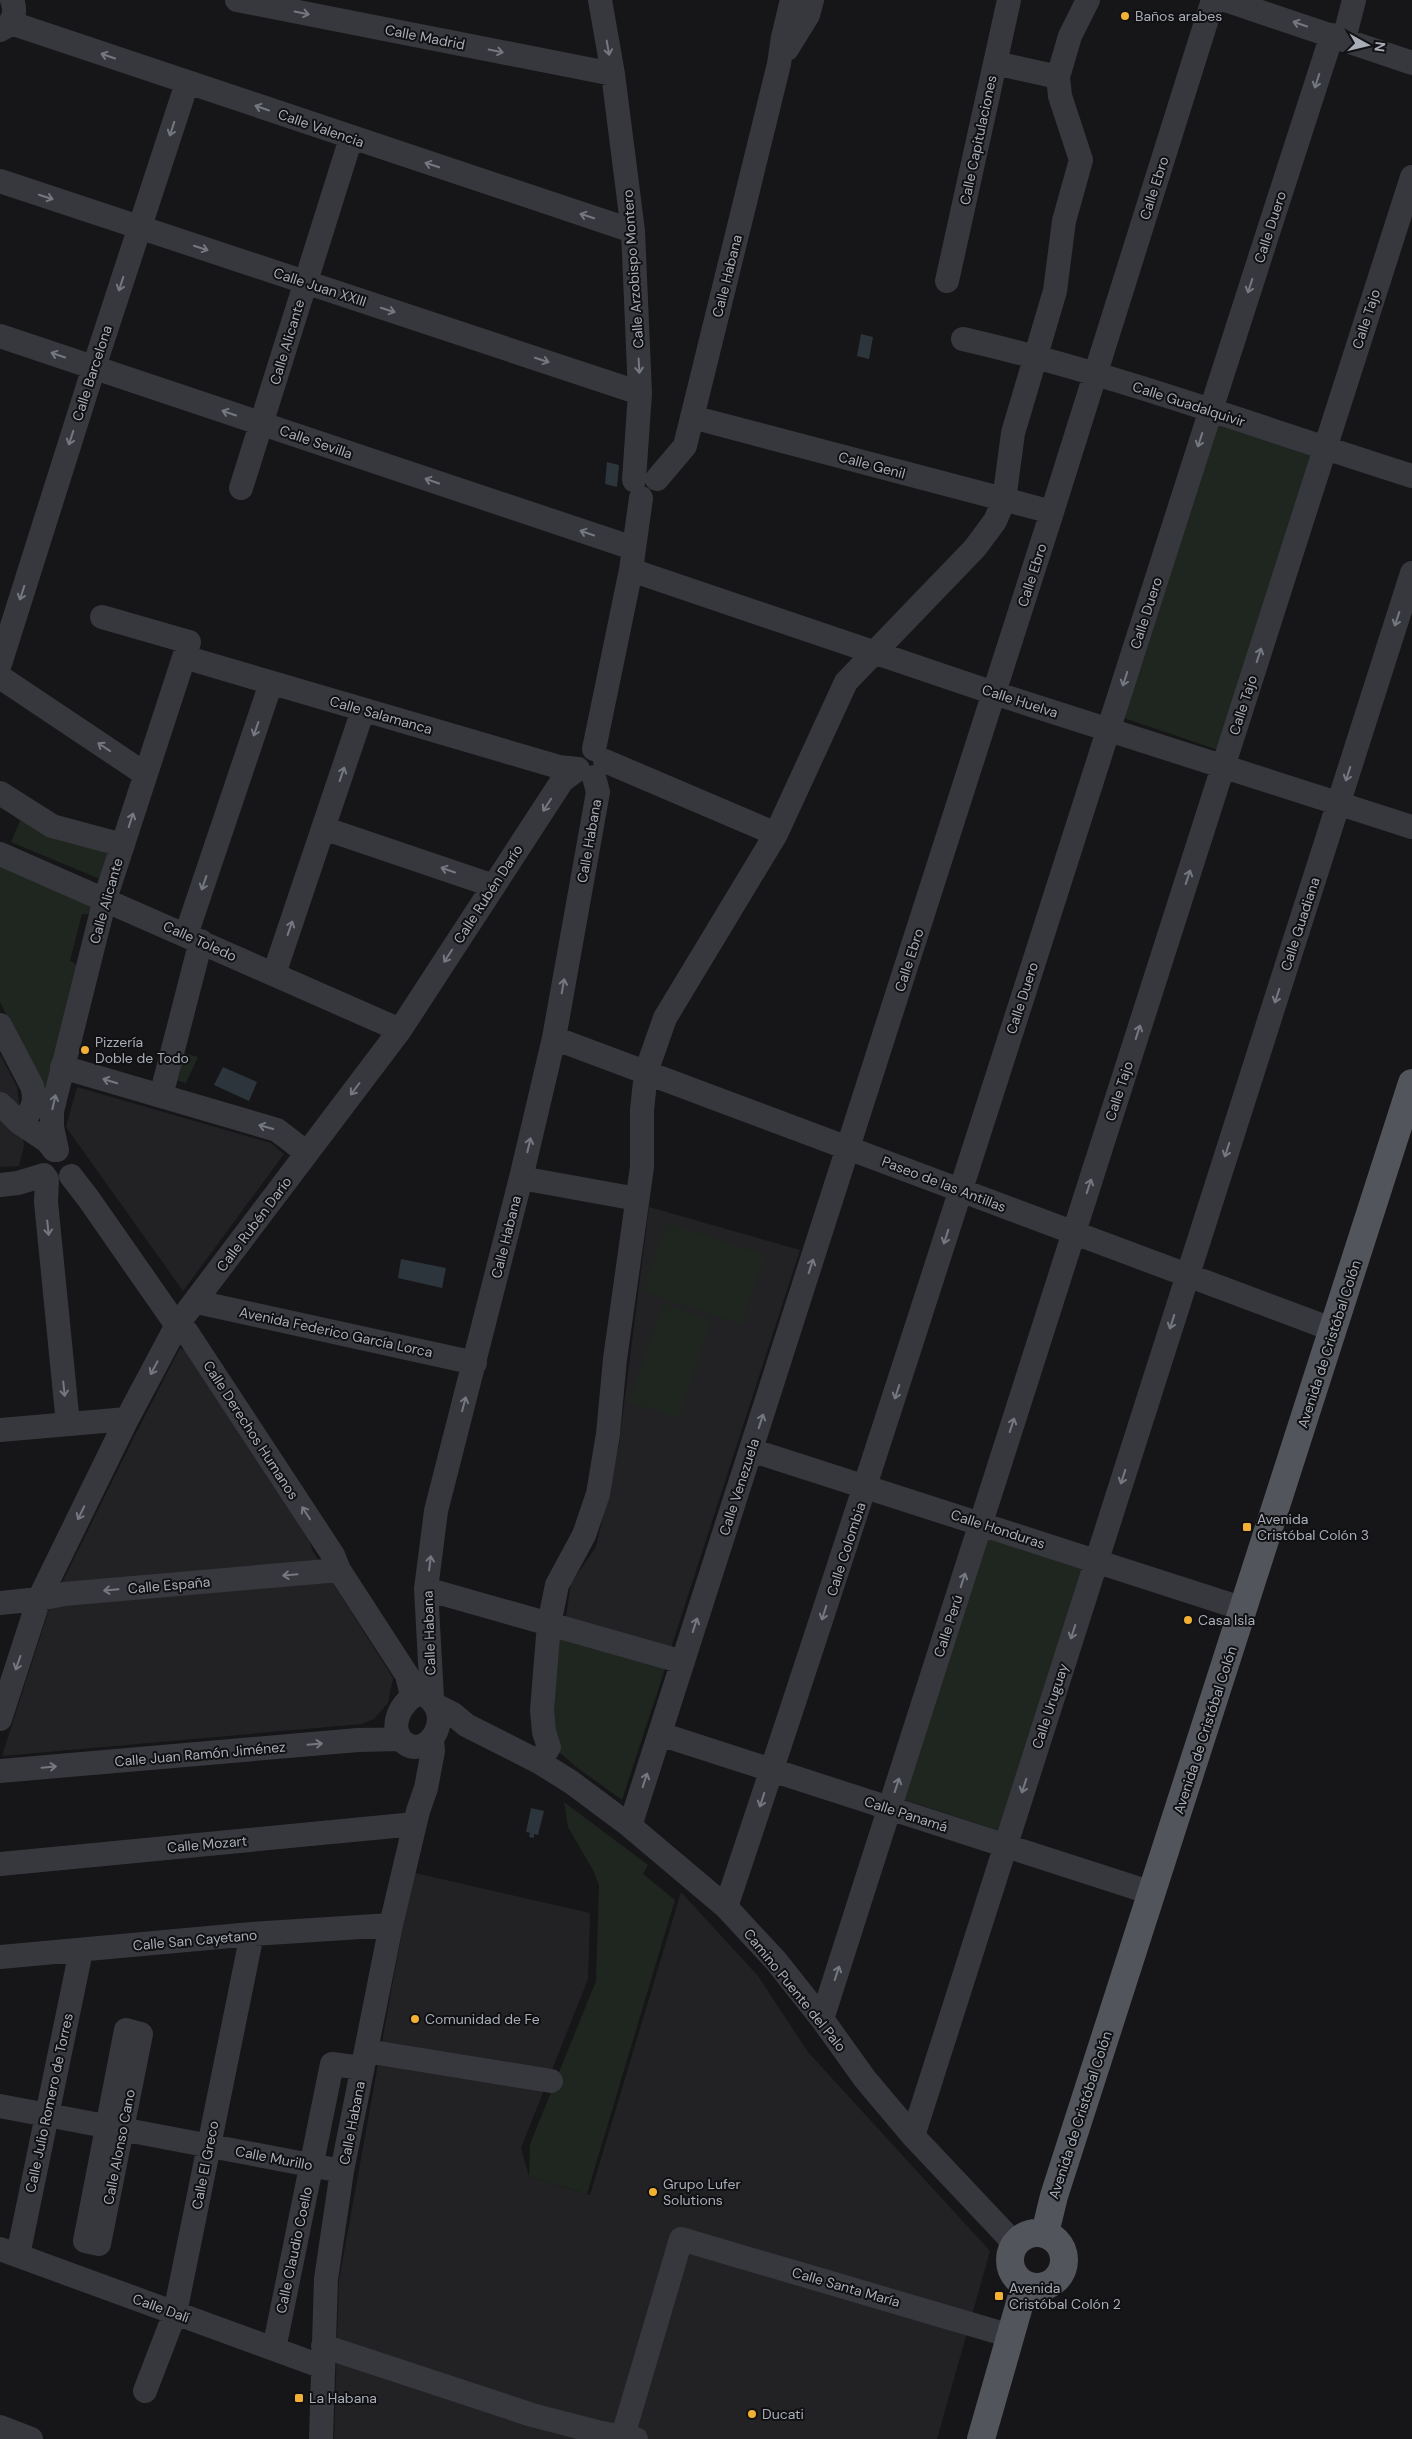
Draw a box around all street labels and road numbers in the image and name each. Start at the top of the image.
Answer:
street label: Calle Madrid [383,20,467,54]
street label: Calle Capitulaciones [955,73,1001,207]
street label: Calle Valencia [276,105,366,151]
street label: Calle Ebro [1135,154,1173,222]
street label: Calle Arzobispo Montero [618,189,648,349]
street label: Calle Duero [1250,189,1290,265]
street label: Calle Habana [708,233,746,319]
street label: Calle Juan XXIII [271,263,369,311]
street label: Calle Tajo [1348,287,1384,351]
street label: Calle Alicante [265,297,309,387]
street label: Calle Barcelona [68,323,116,423]
street label: Calle Guadalquivir [1130,377,1248,431]
street label: Calle Sevilla [277,421,355,463]
street label: Calle Genil [837,447,907,483]
street label: Calle Ebro [1013,541,1051,609]
street label: Calle Duero [1126,575,1166,651]
street label: Calle Tajo [1225,673,1261,737]
street label: Calle Huelva [980,680,1060,722]
street label: Calle Salamanca [328,692,434,738]
street label: Calle Habana [573,798,605,884]
street label: Calle Rubén Darío [449,841,527,947]
street label: Calle Alicante [85,856,127,946]
street label: Calle Guadiana [1276,875,1324,973]
street label: Calle Toledo [160,917,240,965]
street label: Calle Ebro [890,926,928,994]
street label: Calle Duero [1002,960,1042,1036]
street label: Calle Tajo [1101,1059,1137,1123]
street label: Paseo de las Antillas [879,1152,1009,1216]
street label: Calle Rubén Darío [212,1173,296,1275]
street label: Calle Habana [487,1194,525,1280]
street label: Avenida de Cristóbal Colón [1293,1258,1365,1430]
street label: Avenida Federico García Lorca [238,1303,434,1361]
street label: Calle Derechos Humanos [199,1357,303,1503]
street label: Calle Venezuela [715,1436,763,1538]
street label: Calle Colombia [822,1500,870,1598]
street label: Calle Honduras [949,1505,1047,1553]
street label: Calle España [127,1572,211,1598]
street label: Calle Habana [419,1590,439,1676]
street label: Calle Perú [929,1593,967,1659]
street label: Avenida de Cristóbal Colón [1169,1644,1241,1816]
street label: Calle Uruguay [1028,1661,1072,1751]
street label: Calle Juan Ramón Jiménez [114,1738,286,1770]
street label: Calle Panamá [862,1792,950,1836]
street label: Calle Mozart [166,1832,248,1856]
street label: Camino Puente del Palo [740,1925,850,2055]
street label: Calle San Cayetano [132,1926,258,1954]
street label: Calle Julio Romero de Torres [21,2012,77,2194]
street label: Avenida de Cristóbal Colón [1044,2029,1116,2201]
street label: Calle Habana [335,2080,369,2166]
street label: Calle Alonso Cano [99,2088,139,2206]
street label: Calle El Greco [188,2119,222,2211]
street label: Calle Murillo [234,2142,314,2174]
street label: Calle Claudio Coello [272,2185,316,2315]
street label: Calle Santa María [790,2263,902,2311]
street label: Calle Dalí [130,2289,193,2327]

